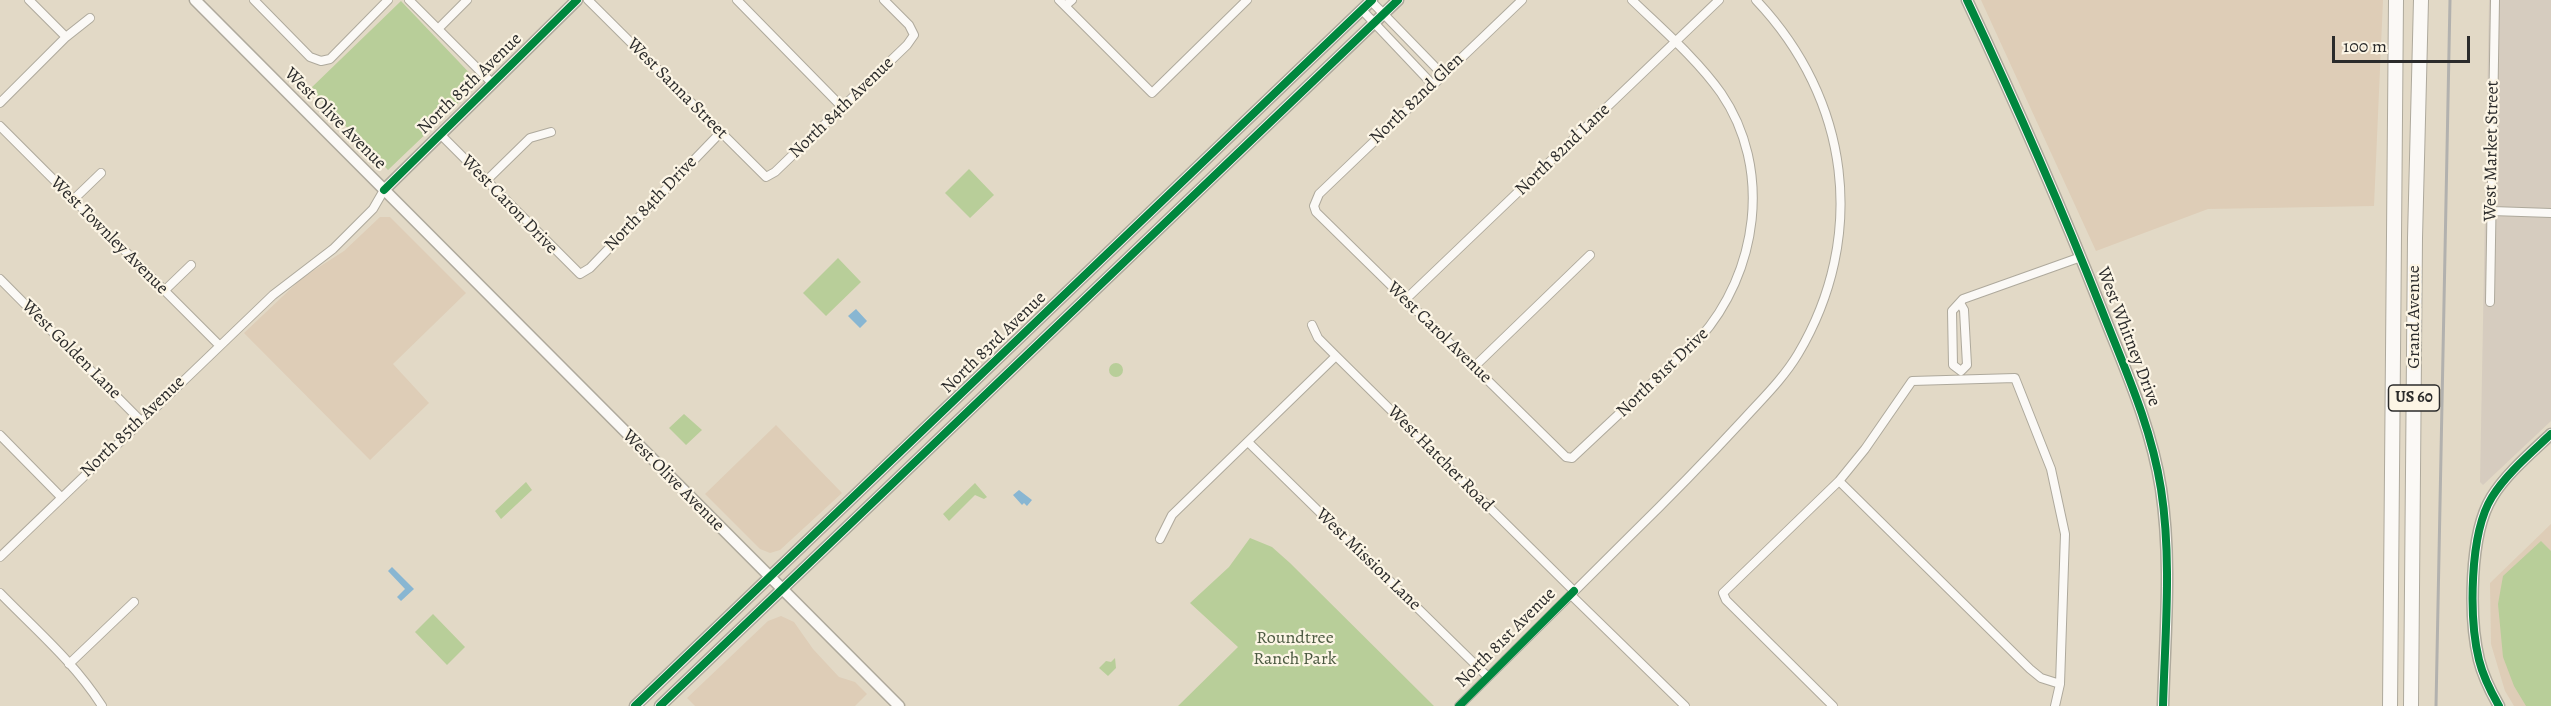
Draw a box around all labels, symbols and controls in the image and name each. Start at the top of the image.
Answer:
scale bar [2335,24,2473,62]
street label: North 85th Avenue [413,29,527,139]
street label: West Sanna Street [622,34,732,144]
text: 100 m [2343,34,2387,58]
street label: North 82nd Glen [1366,49,1468,149]
street label: North 84th Avenue [785,53,899,163]
street label: West Olive Avenue [280,64,390,174]
street label: West Market Street [2480,80,2504,222]
street label: North 82nd Lane [1511,99,1615,201]
street label: West Caron Drive [456,151,562,259]
street label: North 84th Drive [600,152,702,256]
street label: West Townley Avenue [46,173,172,299]
street label: West Whitney Drive [2092,264,2164,410]
street label: Grand Avenue [2404,265,2426,369]
street label: West Carol Avenue [1382,278,1496,388]
street label: North 83rd Avenue [937,288,1051,398]
street label: West Golden Lane [17,296,125,404]
street label: North 81st Drive [1612,324,1714,422]
street label: North 85th Avenue [76,372,190,482]
road number: US 60 [2388,385,2440,411]
street label: West Hatcher Road [1383,402,1497,516]
street label: West Olive Avenue [618,426,728,536]
street label: West Mission Lane [1311,504,1425,616]
street label: North 81st Avenue [1451,583,1561,693]
park label: Roundtree Ranch Park [1253,628,1337,670]

